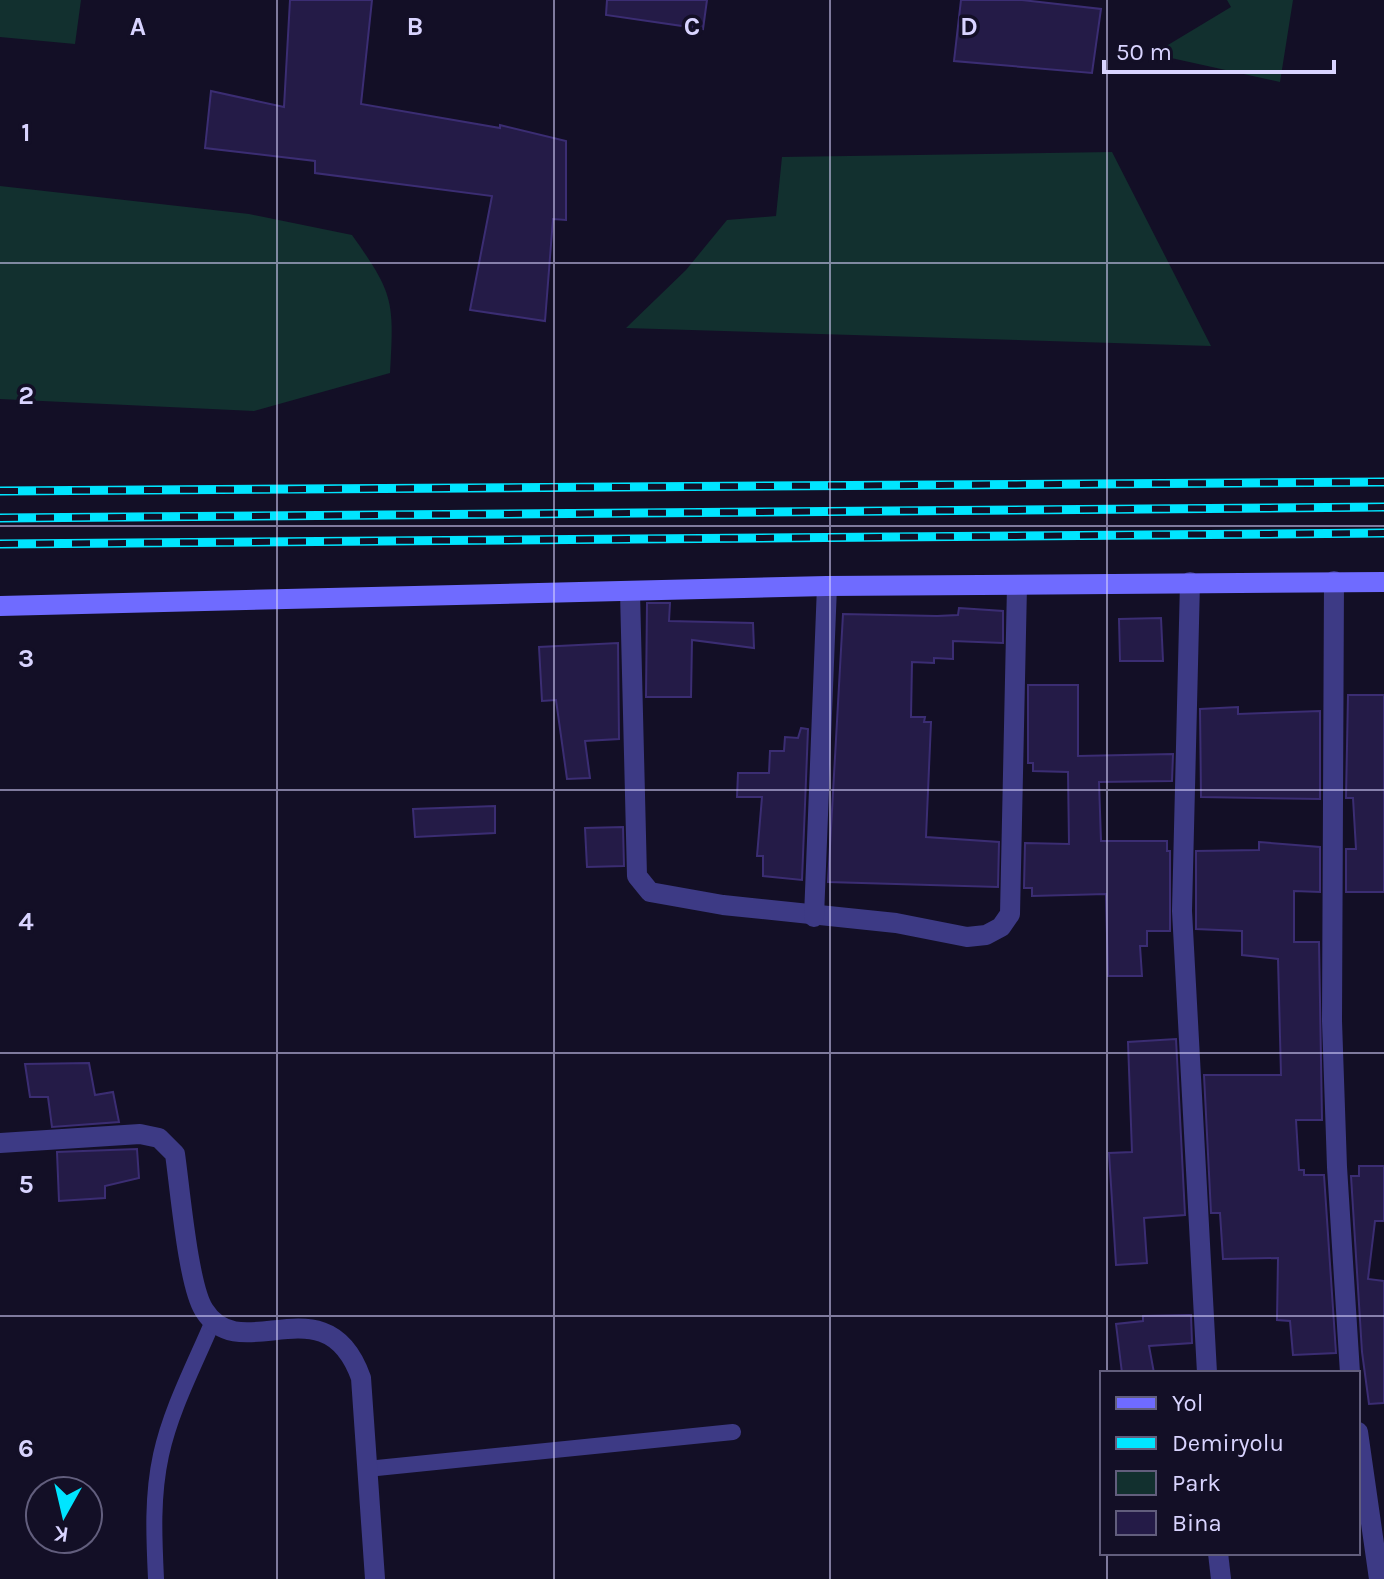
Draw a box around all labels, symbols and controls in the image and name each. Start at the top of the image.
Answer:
text: A [130,11,146,42]
text: B [407,11,423,42]
text: C [684,11,700,42]
text: D [960,11,978,42]
scale bar [1104,24,1334,74]
text: 50 m [1116,38,1172,66]
text: 1 [21,117,31,148]
text: 2 [18,380,34,411]
text: 3 [18,643,34,674]
text: 4 [18,906,34,937]
text: 5 [18,1169,34,1200]
legend [1100,1371,1360,1555]
text: Yol [1172,1389,1203,1417]
text: Demiryolu [1172,1429,1284,1457]
text: 6 [18,1433,34,1464]
text: Park [1172,1469,1221,1497]
north arrow [24,1475,104,1555]
text: Bina [1172,1509,1222,1537]
text: K [52,1520,70,1548]

